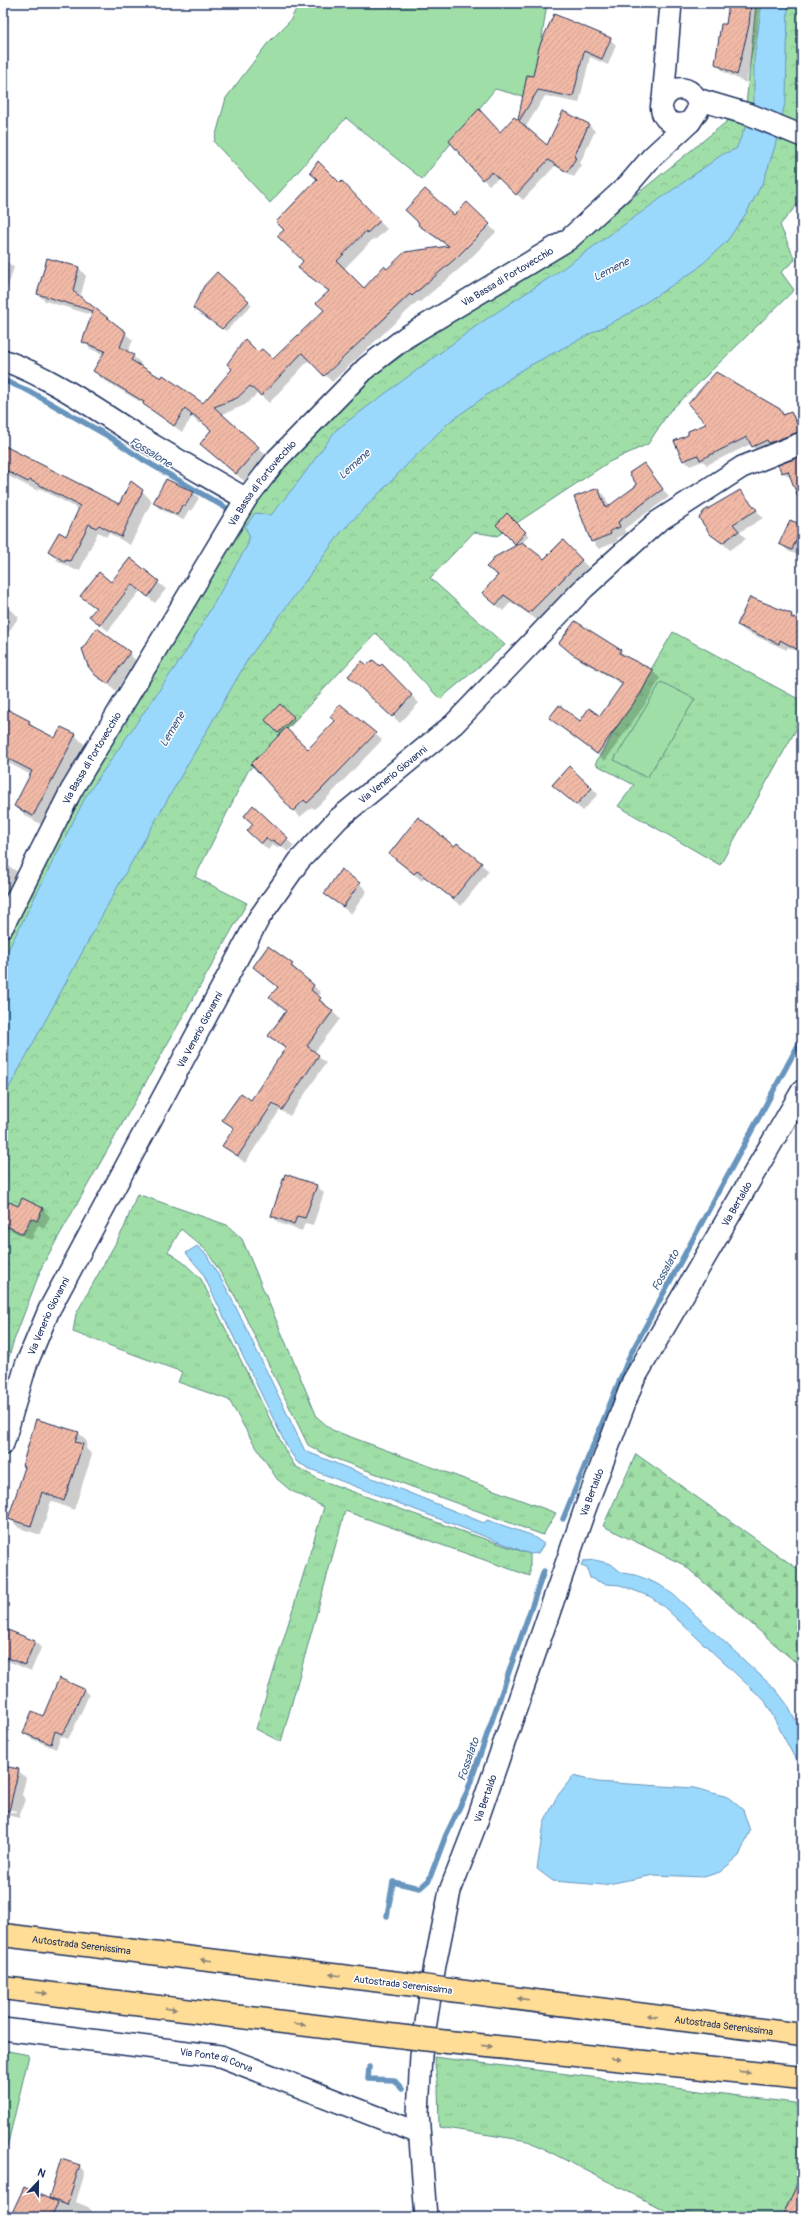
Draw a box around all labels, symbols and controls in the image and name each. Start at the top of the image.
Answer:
street label: Via Bassa di Portovecchio [459,245,556,309]
water label: Lemene [591,254,633,284]
water label: Fossalone [127,434,175,471]
street label: Via Bassa di Portovecchio [226,438,299,528]
water label: Lemene [336,446,374,482]
water label: Lemene [157,708,189,749]
street label: Via Bassa di Portovecchio [60,710,124,806]
street label: Via Venerio Giovanni [357,744,430,807]
street label: Via Venerio Giovanni [175,990,225,1070]
street label: Via Bertaldo [719,1179,755,1229]
water label: Fossalato [649,1247,682,1293]
street label: Via Venerio Giovanni [26,1275,72,1357]
street label: Via Bertaldo [578,1467,607,1518]
water label: Fossalato [455,1735,482,1782]
street label: Via Bertaldo [472,1773,500,1824]
street label: Autostrada Serenissima [31,1934,132,1957]
one-way arrow [200,1956,212,1963]
one-way arrow [329,1972,341,1979]
street label: Autostrada Serenissima [353,1973,453,1997]
one-way arrow [36,1990,48,1996]
one-way arrow [517,1996,529,2002]
one-way arrow [165,2006,177,2012]
one-way arrow [646,2013,658,2019]
street label: Autostrada Serenissima [674,2014,774,2038]
one-way arrow [294,2021,306,2028]
one-way arrow [481,2043,493,2049]
street label: Via Ponte di Corva [179,2046,255,2075]
one-way arrow [610,2056,622,2062]
one-way arrow [739,2069,751,2075]
north arrow [18,2162,58,2202]
text: N [36,2166,48,2181]

